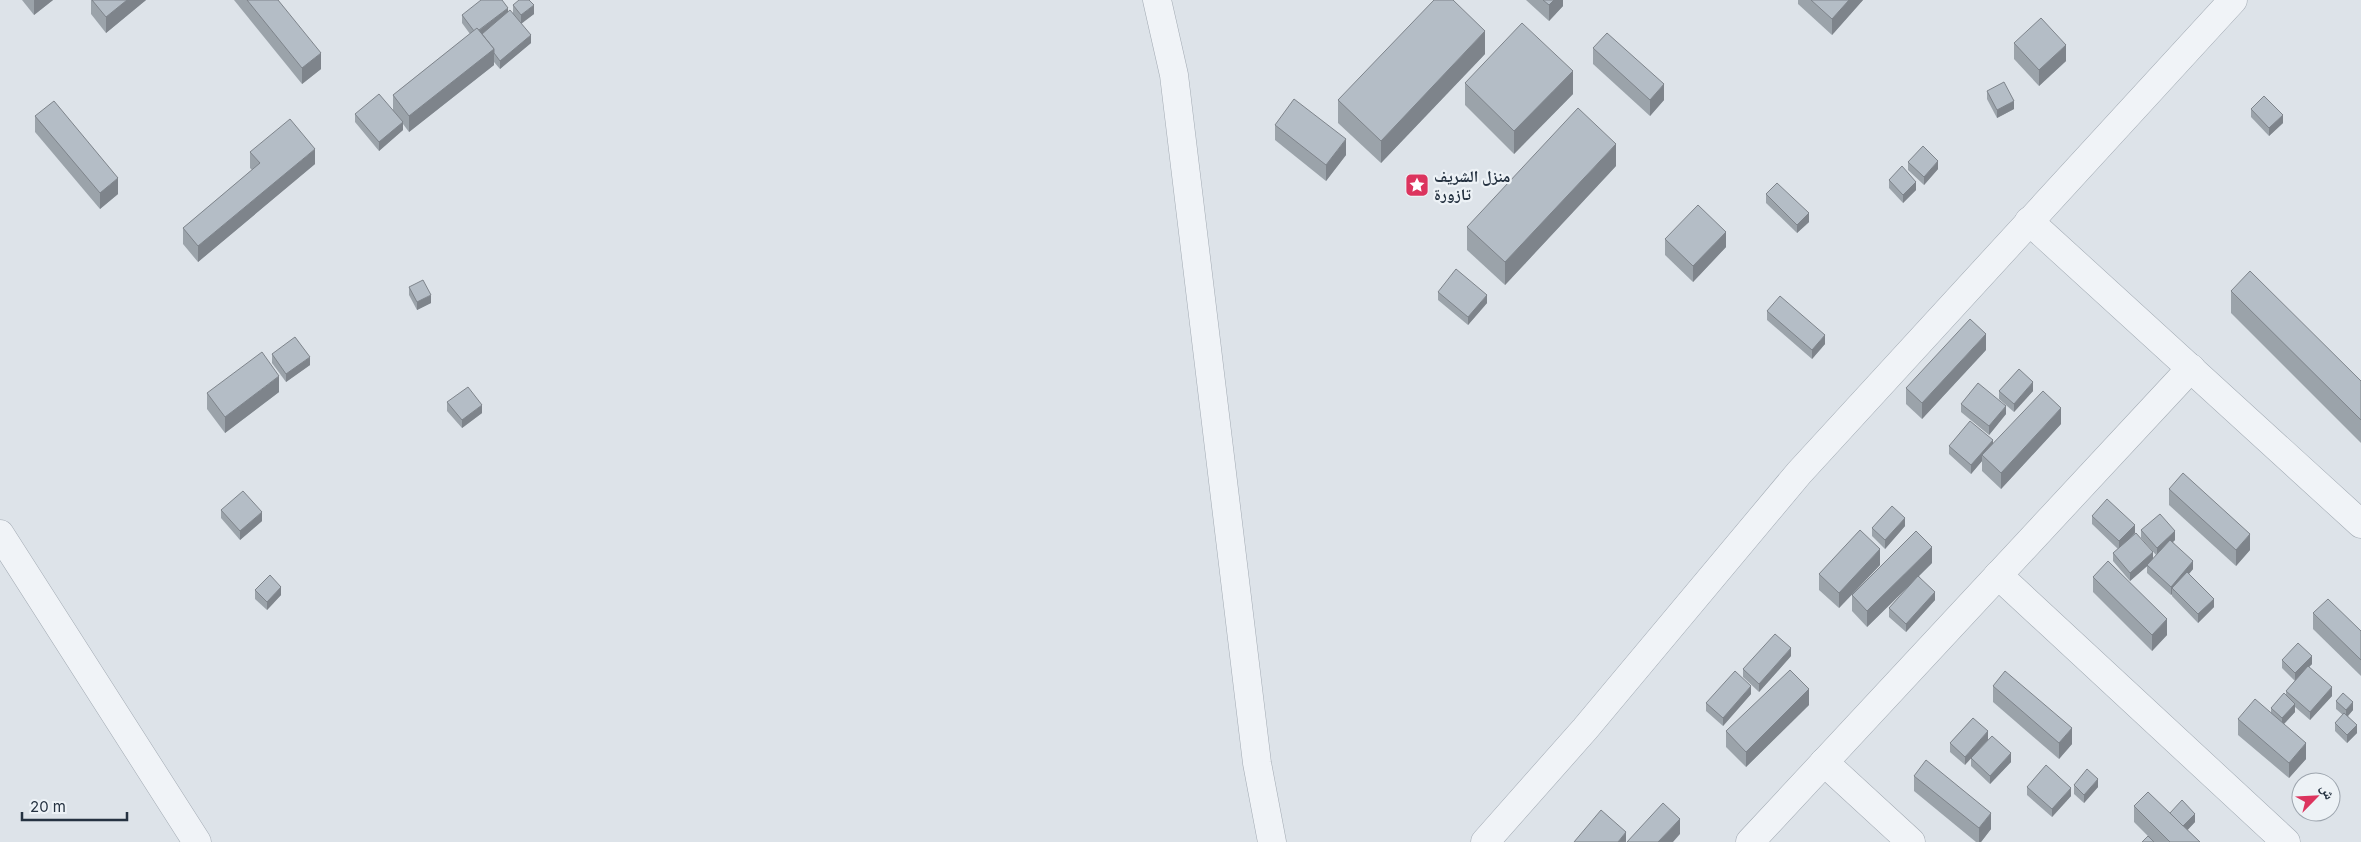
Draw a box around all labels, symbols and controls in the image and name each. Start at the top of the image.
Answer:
place label: منزل الشريف تازورة [1434,166,1510,204]
place icon: منزل الشريف تازورة [1404,172,1430,198]
north arrow [2291,772,2341,822]
text: ش [2317,781,2339,802]
scale bar [22,790,128,822]
text: 20 m [30,797,66,816]

